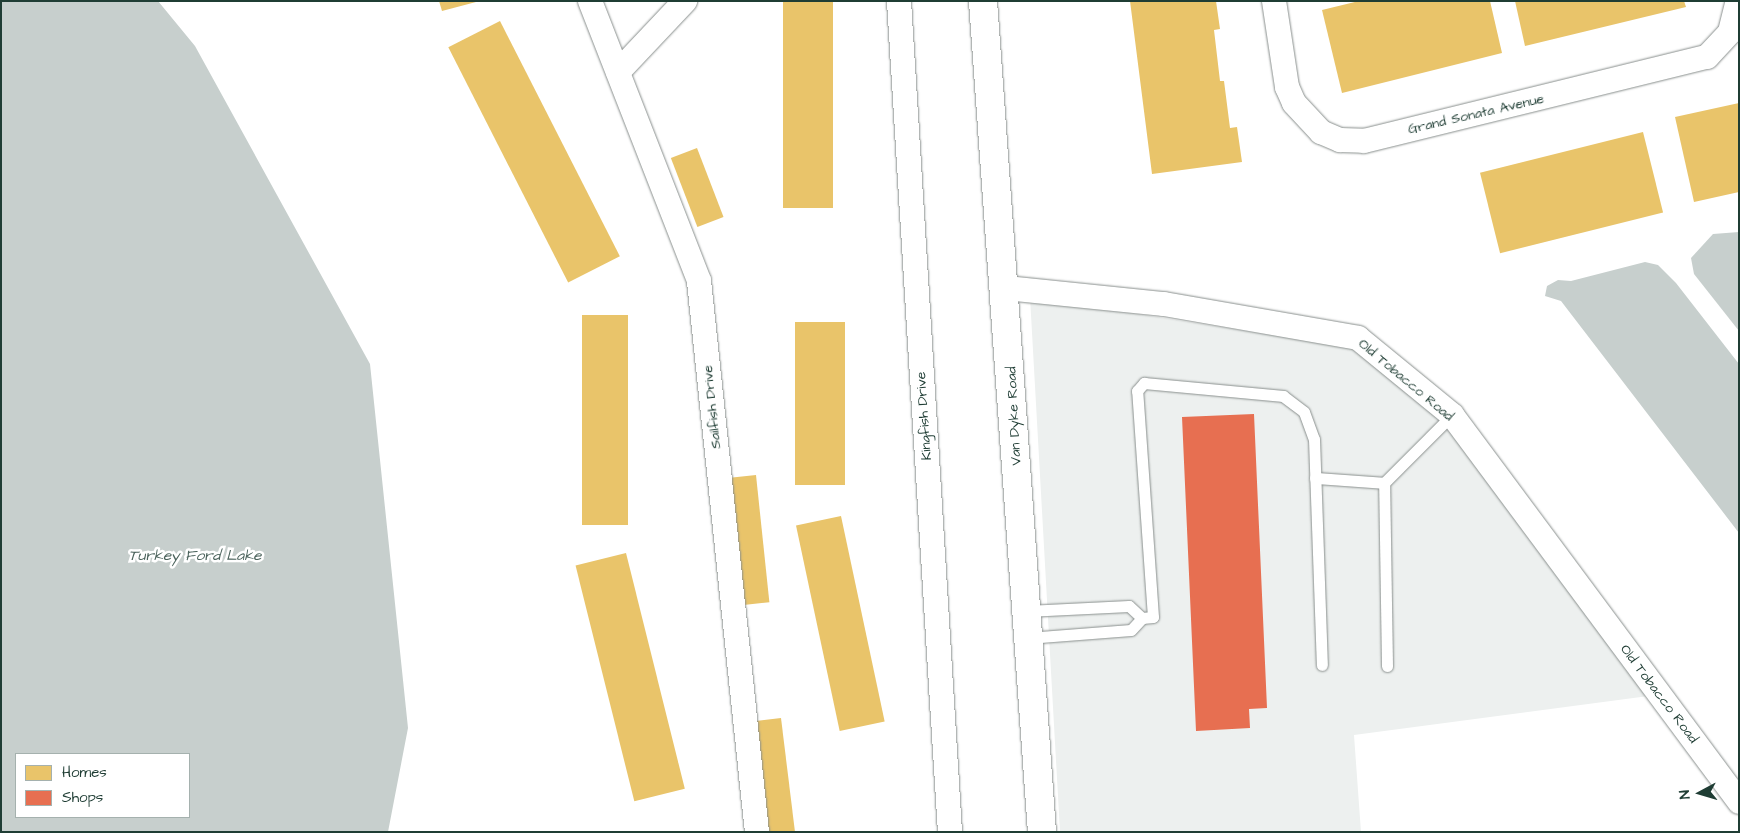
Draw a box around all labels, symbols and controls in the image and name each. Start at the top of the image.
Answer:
street label: Grand Sonata Avenue [1406,90,1546,138]
street label: Old Tobacco Road [1355,335,1457,425]
street label: Sailfish Drive [699,364,725,450]
street label: Van Dyke Road [1003,366,1025,466]
street label: Kingfish Drive [913,371,935,461]
water label: Turkey Ford Lake [129,547,261,565]
street label: Old Tobacco Road [1616,641,1702,747]
legend [15,753,190,818]
text: Homes [62,762,107,783]
north arrow [1675,768,1725,818]
text: Shops [62,787,103,808]
text: N [1675,789,1695,800]

